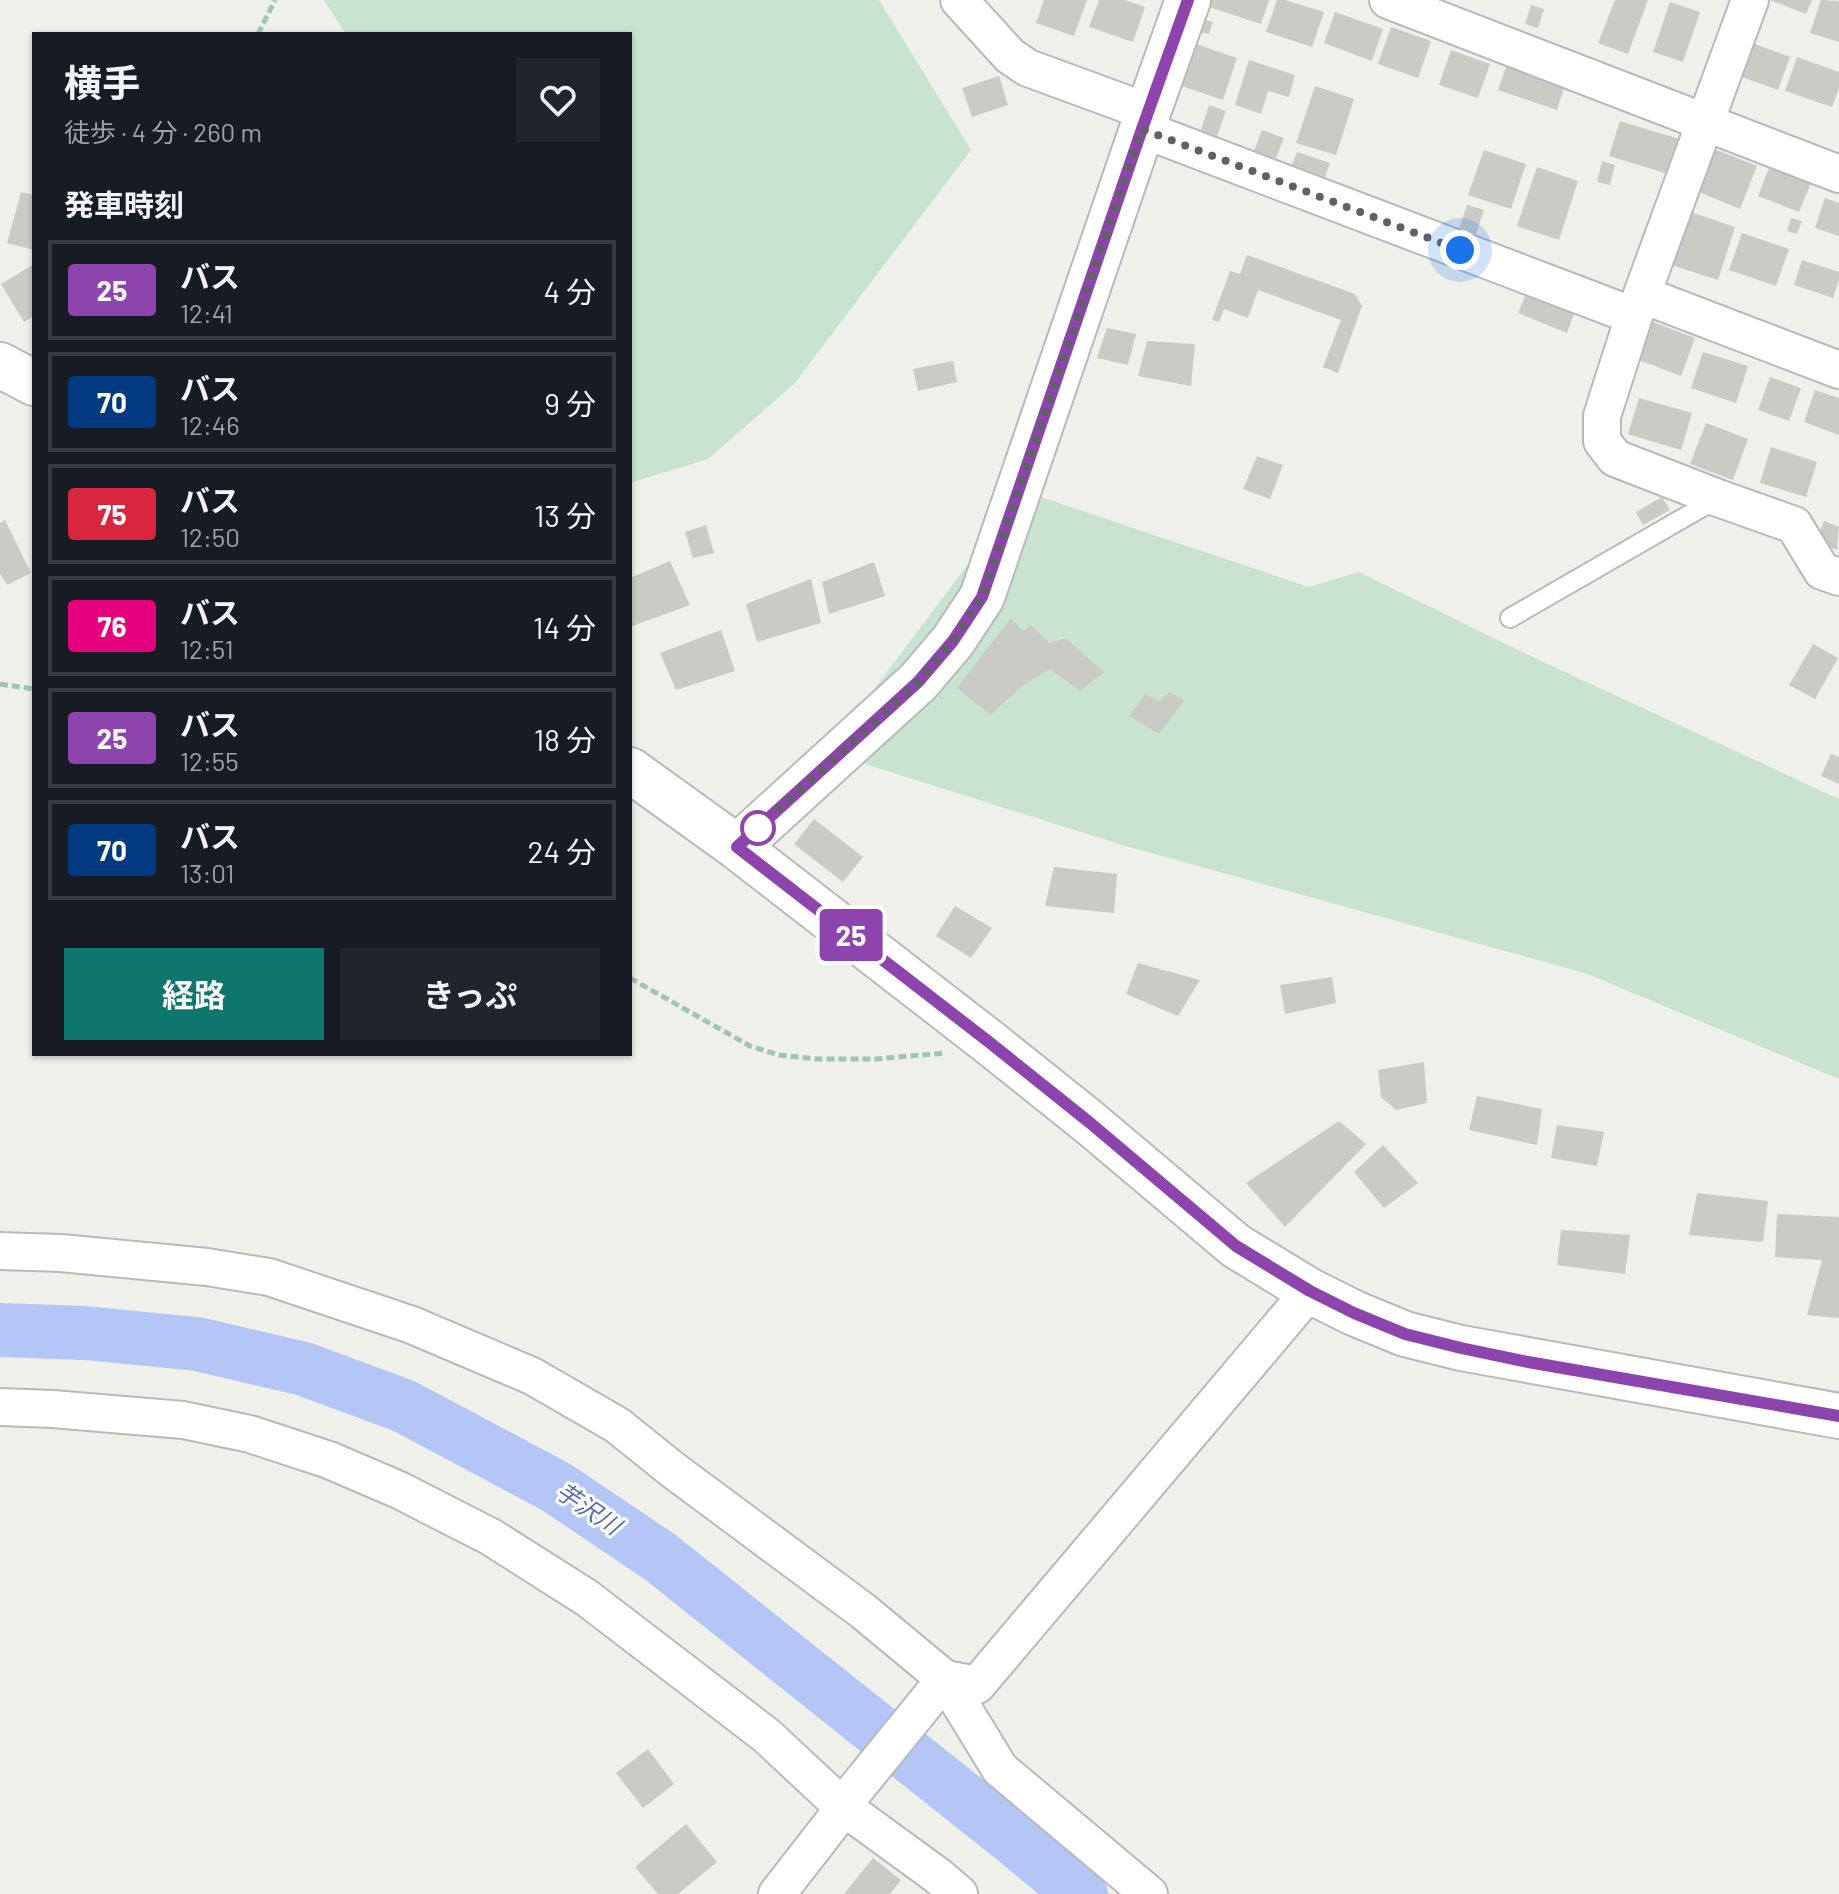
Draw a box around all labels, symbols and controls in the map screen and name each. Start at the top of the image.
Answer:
button: heart [516,58,600,142]
text: 横手 [64,59,140,105]
text: 徒歩 · 4 分 · 260 m [64,116,262,147]
text: 発車時刻 [64,186,184,222]
your location [1440,230,1480,270]
text: バス [180,258,240,294]
text: 25 [97,273,127,307]
text: 4 分 [543,273,596,309]
text: 12:41 [180,297,233,328]
text: バス [180,370,240,406]
text: 70 [97,385,127,419]
text: 9 分 [544,385,596,421]
text: 12:46 [180,409,240,440]
text: バス [180,482,240,518]
text: 75 [98,497,126,531]
text: 13 分 [534,497,596,533]
text: 12:50 [180,521,240,552]
text: バス [180,594,240,630]
text: 76 [98,609,126,643]
text: 14 分 [533,609,596,645]
text: 12:51 [180,633,234,664]
text: バス [180,706,240,742]
text: 25 [97,721,127,755]
text: 18 分 [534,721,596,757]
text: 12:55 [180,745,239,776]
unlabelled marker [741,811,775,845]
text: バス [180,818,240,854]
text: 70 [97,833,127,867]
text: 24 分 [527,833,596,869]
text: 13:01 [180,857,234,888]
line badge: 25 [815,909,887,961]
text: 25 [836,918,866,952]
button: 経路 [64,948,324,1040]
button: きっぷ [340,948,600,1040]
water label: 芋沢川 [551,1476,629,1542]

